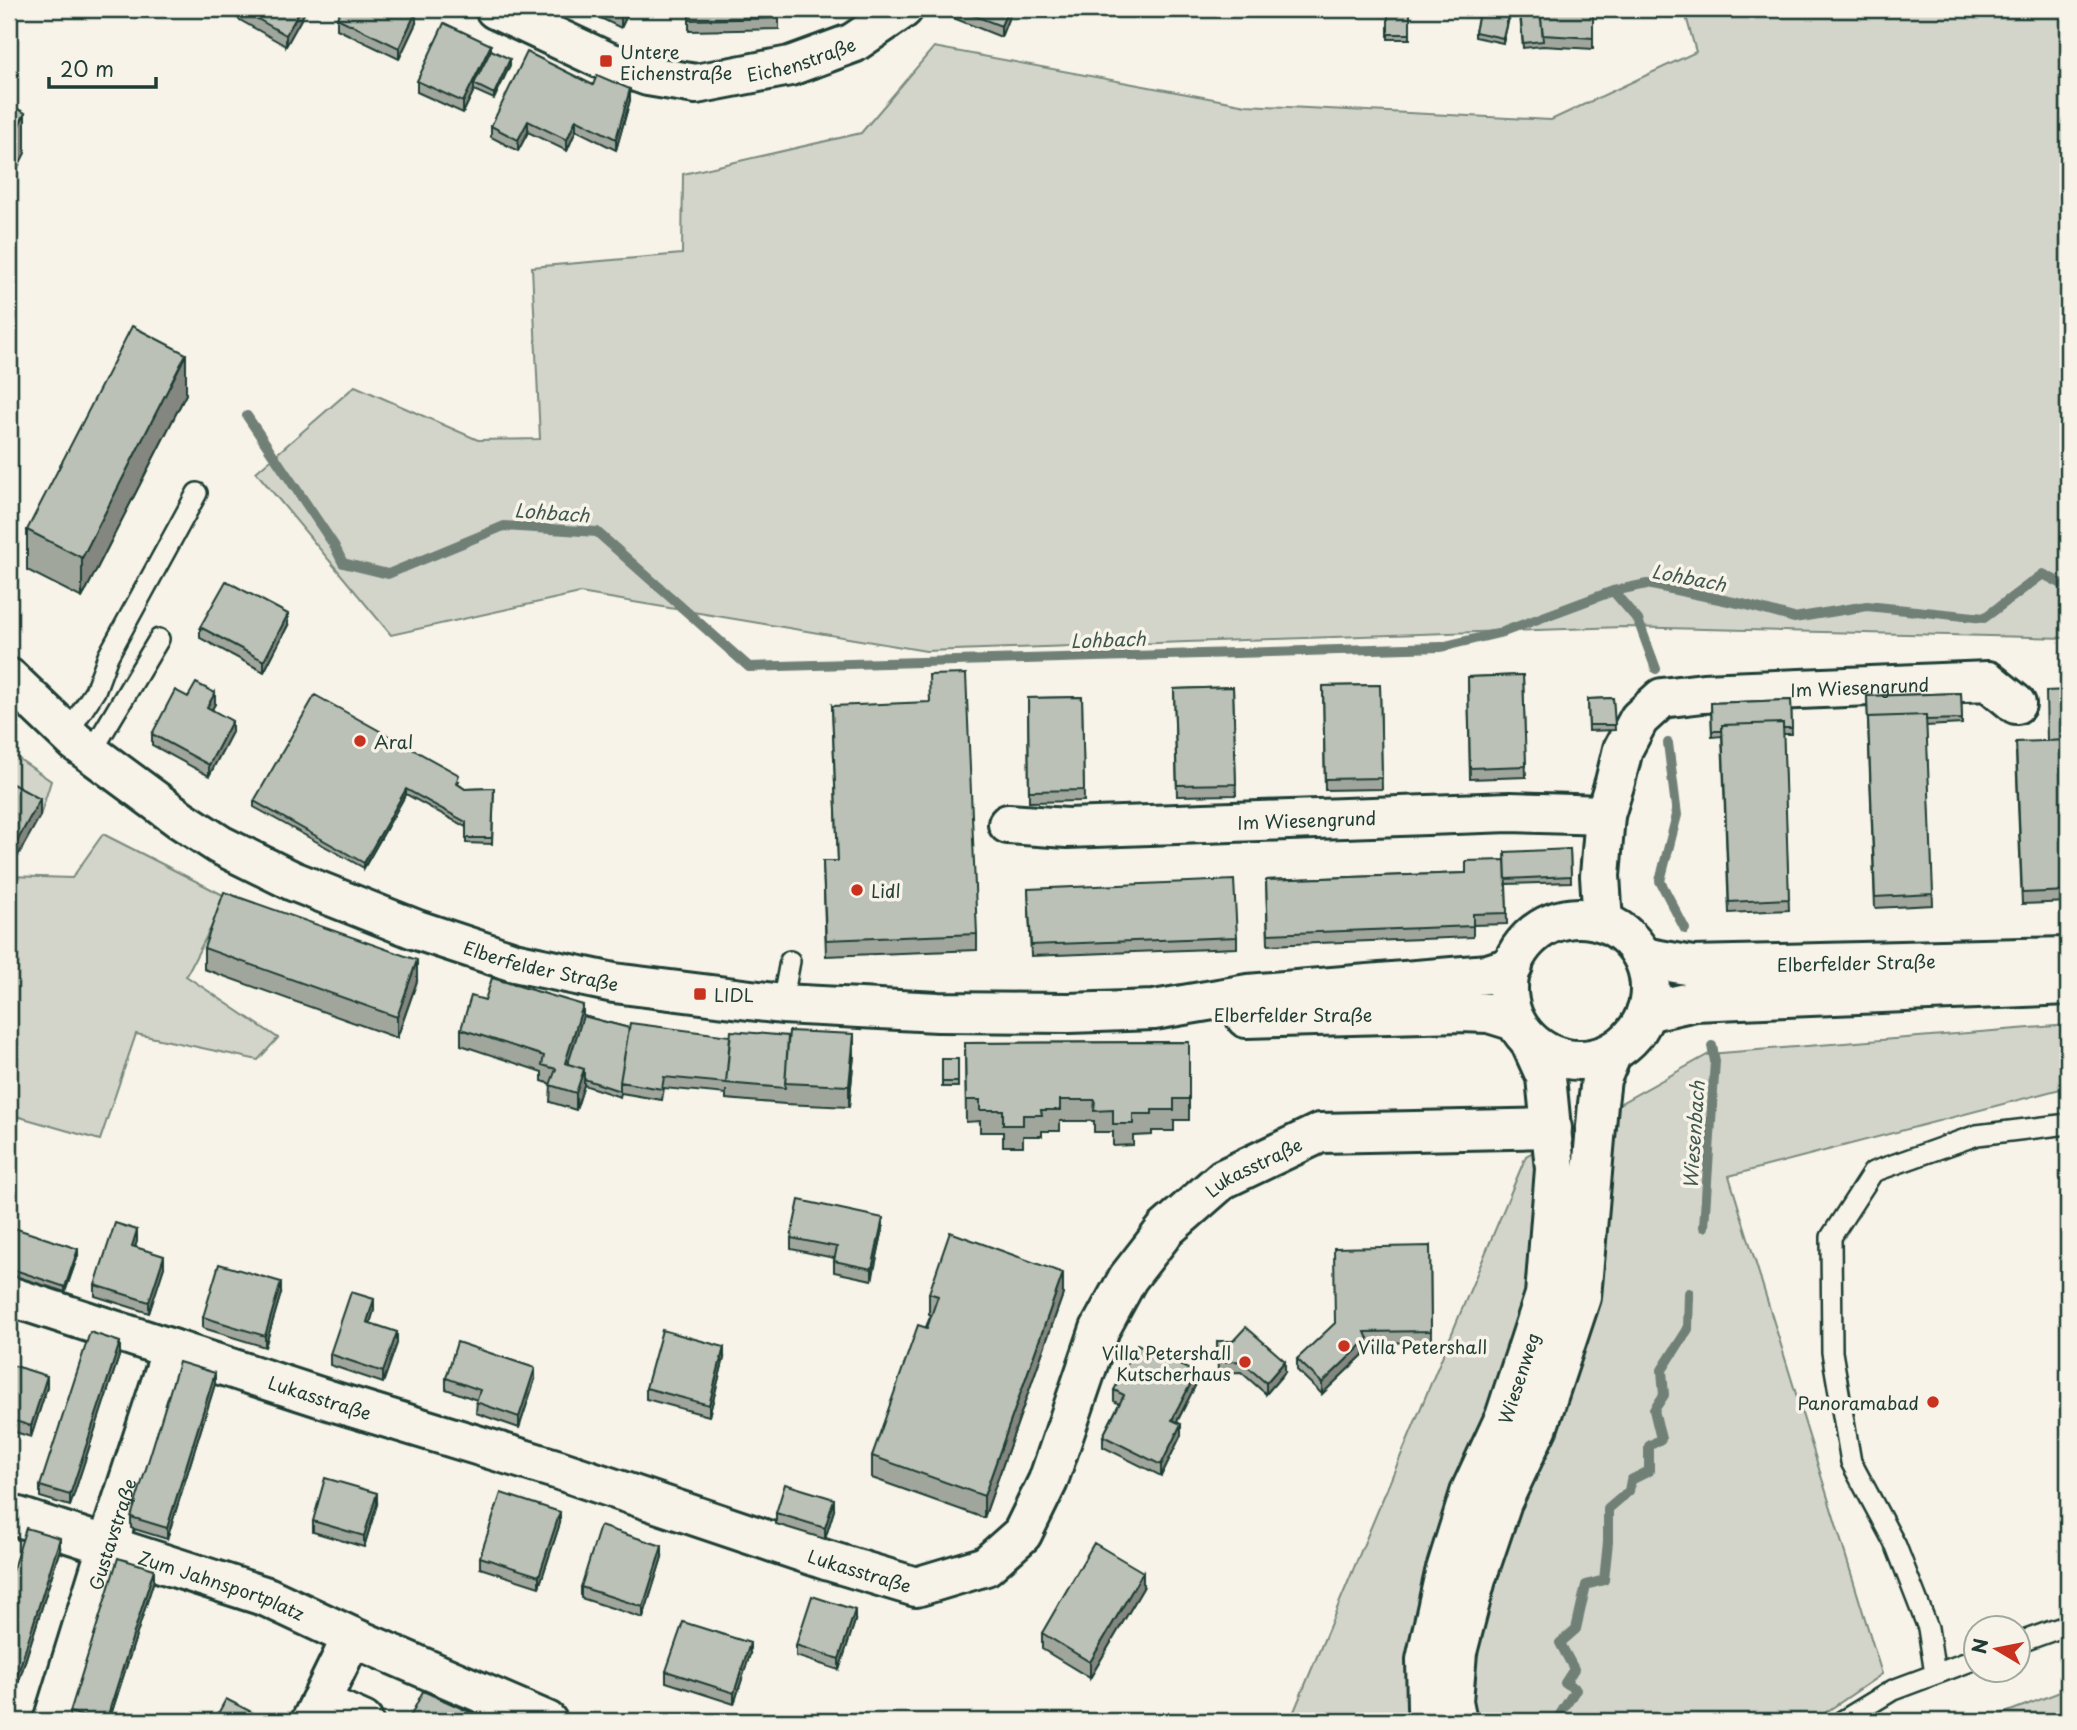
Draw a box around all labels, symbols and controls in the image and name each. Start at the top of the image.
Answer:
street label: Eichenstraße [744,30,859,87]
place label: Untere Eichenstraße [620,38,732,86]
scale bar [49,46,156,90]
text: 20 m [60,52,114,84]
marker: Untere Eichenstraße [598,53,614,69]
water label: Lohbach [514,495,591,529]
water label: Lohbach [1650,556,1729,598]
water label: Lohbach [1070,624,1147,654]
street label: Im Wiesengrund [1790,670,1930,703]
place label: Aral [374,728,413,755]
marker: Aral [352,733,368,749]
street label: Im Wiesengrund [1237,803,1377,835]
place label: Lidl [871,877,901,904]
marker: Lidl [849,882,865,898]
street label: Elberfelder Straße [460,933,621,997]
street label: Elberfelder Straße [1776,947,1936,977]
place label: LIDL [714,981,754,1008]
marker: LIDL [692,986,708,1002]
street label: Elberfelder Straße [1214,1001,1372,1028]
water label: Wiesenbach [1675,1079,1711,1190]
street label: Lukasstraße [1198,1130,1306,1203]
street label: Wiesenweg [1490,1329,1545,1427]
place label: Villa Petershall [1358,1333,1487,1360]
marker: Villa Petershall [1336,1338,1352,1354]
place label: Villa Petershall Kutscherhaus [1102,1339,1231,1387]
marker: Villa Petershall Kutscherhaus [1237,1354,1253,1370]
street label: Lukasstraße [265,1368,375,1426]
place label: Panoramabad [1797,1389,1919,1416]
marker: Panoramabad [1925,1394,1941,1410]
street label: Gustavstraße [81,1474,142,1593]
street label: Lukasstraße [805,1541,915,1598]
street label: Zum Jahnsportplatz [135,1543,310,1627]
north arrow [1962,1614,2032,1684]
text: N [1964,1636,1994,1656]

